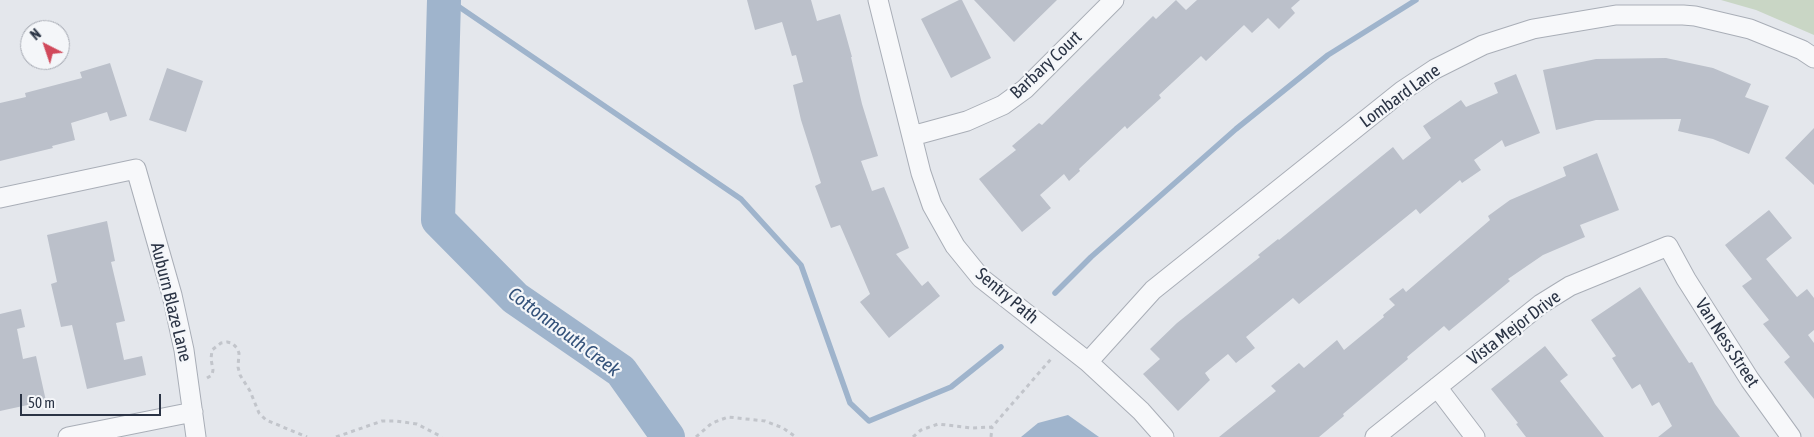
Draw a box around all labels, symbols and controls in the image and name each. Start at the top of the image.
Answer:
north arrow [20,20,70,70]
text: N [27,26,44,43]
street label: Barbary Court [1006,26,1086,104]
street label: Lombard Lane [1356,60,1444,132]
street label: Auburn Blaze Lane [146,240,196,364]
street label: Sentry Path [971,263,1043,329]
water label: Cottonmouth Creek [504,282,624,382]
street label: Vista Mejor Drive [1463,286,1565,370]
street label: Van Ness Street [1690,295,1764,391]
scale bar [22,384,164,416]
text: 50 m [28,394,55,411]

